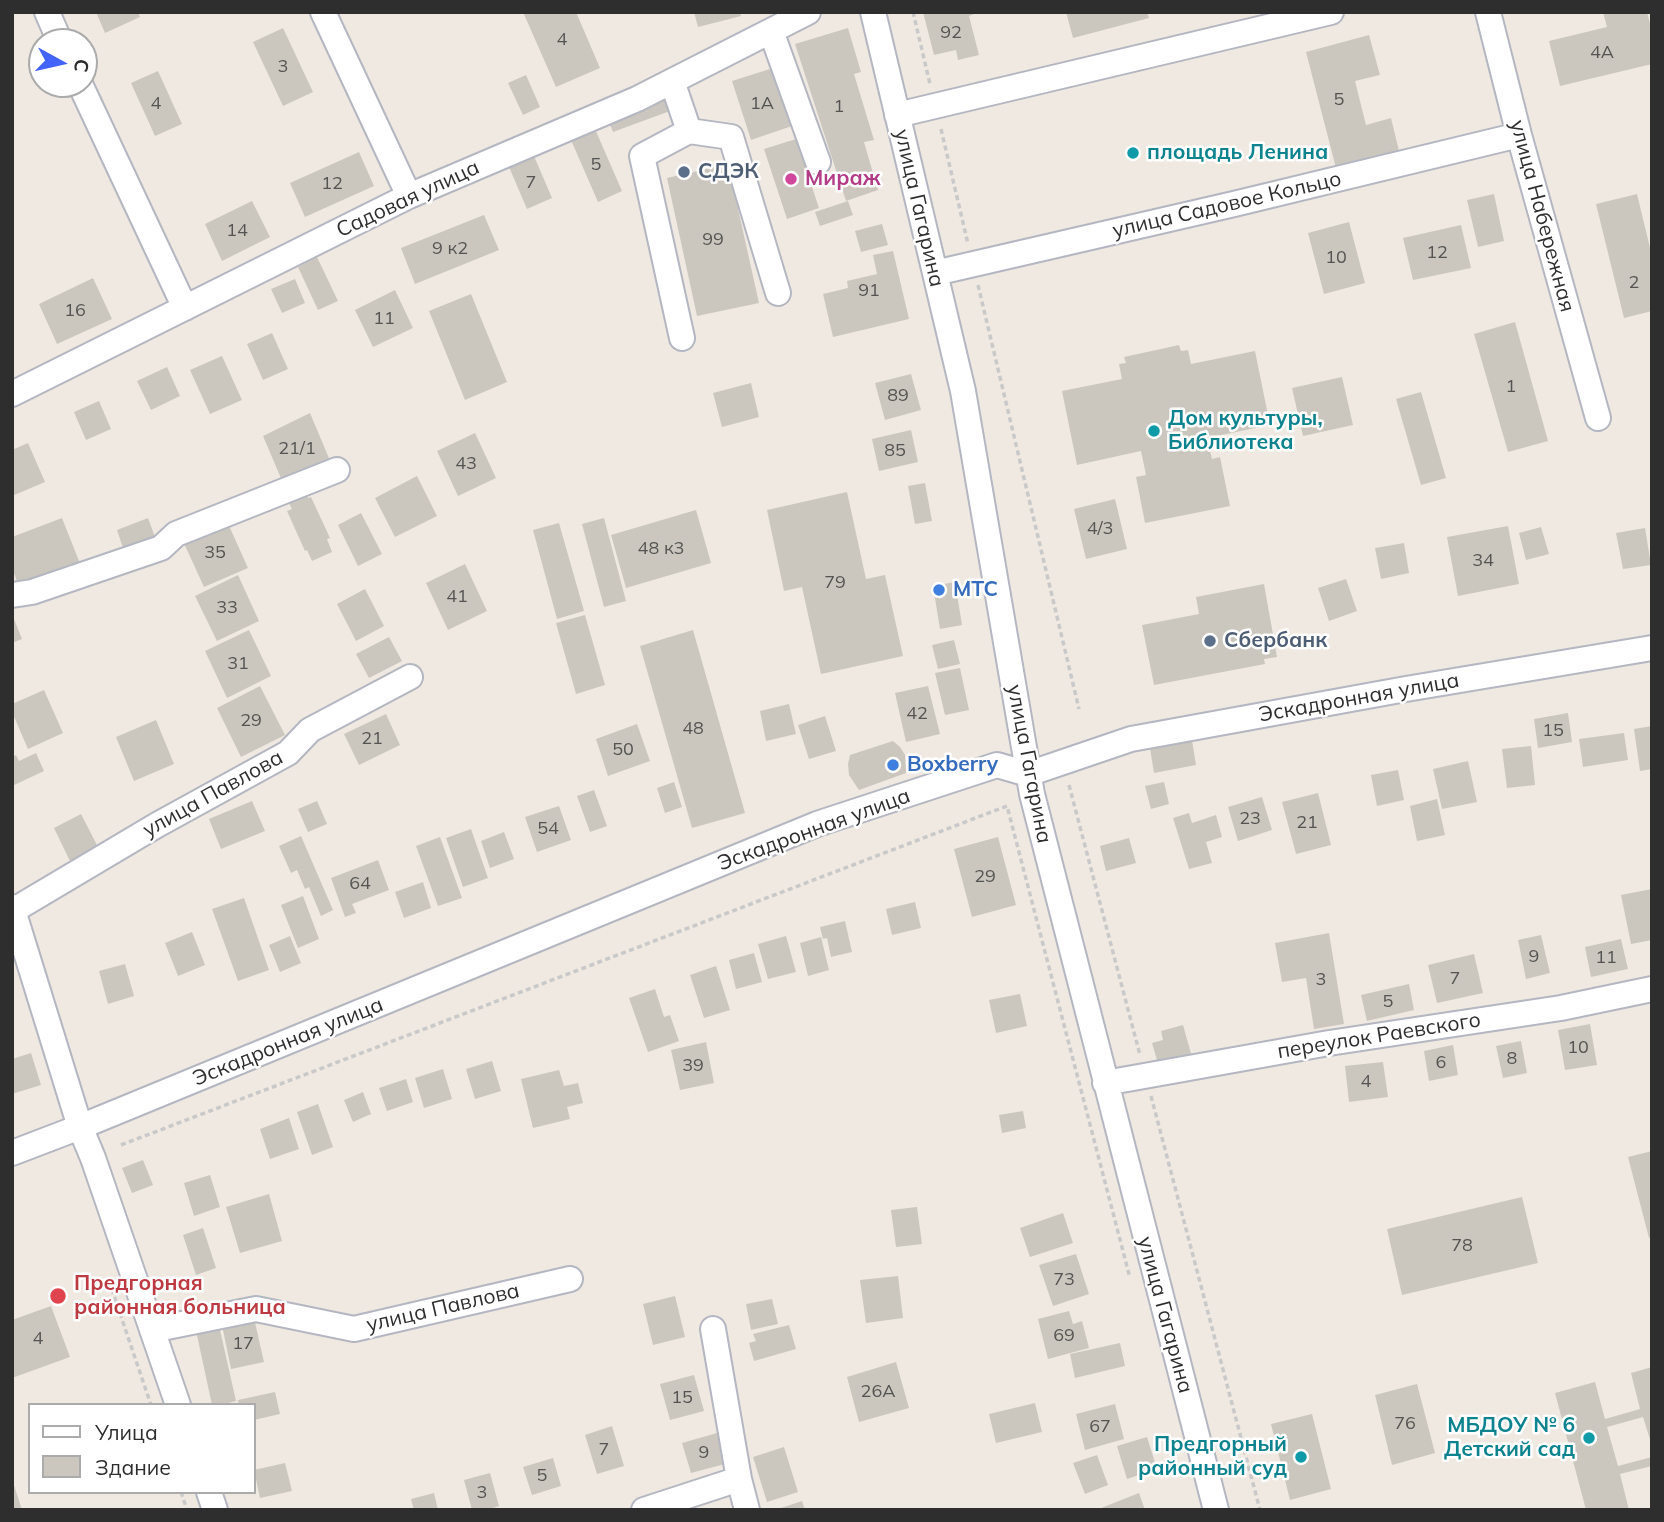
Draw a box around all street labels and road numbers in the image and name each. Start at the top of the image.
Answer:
street label: улица Набережная [1504,117,1580,315]
street label: улица Гагарина [889,127,949,289]
street label: Садовая улица [333,155,483,243]
street label: улица Садовое Кольцо [1110,166,1344,244]
street label: Эскадронная улица [1257,668,1461,728]
street label: улица Гагарина [1001,683,1057,845]
street label: улица Павлова [139,745,287,843]
street label: Эскадронная улица [714,783,914,877]
street label: Эскадронная улица [189,992,387,1092]
street label: переулок Раевского [1275,1007,1483,1065]
street label: улица Гагарина [1132,1234,1198,1396]
street label: улица Павлова [364,1278,522,1338]

